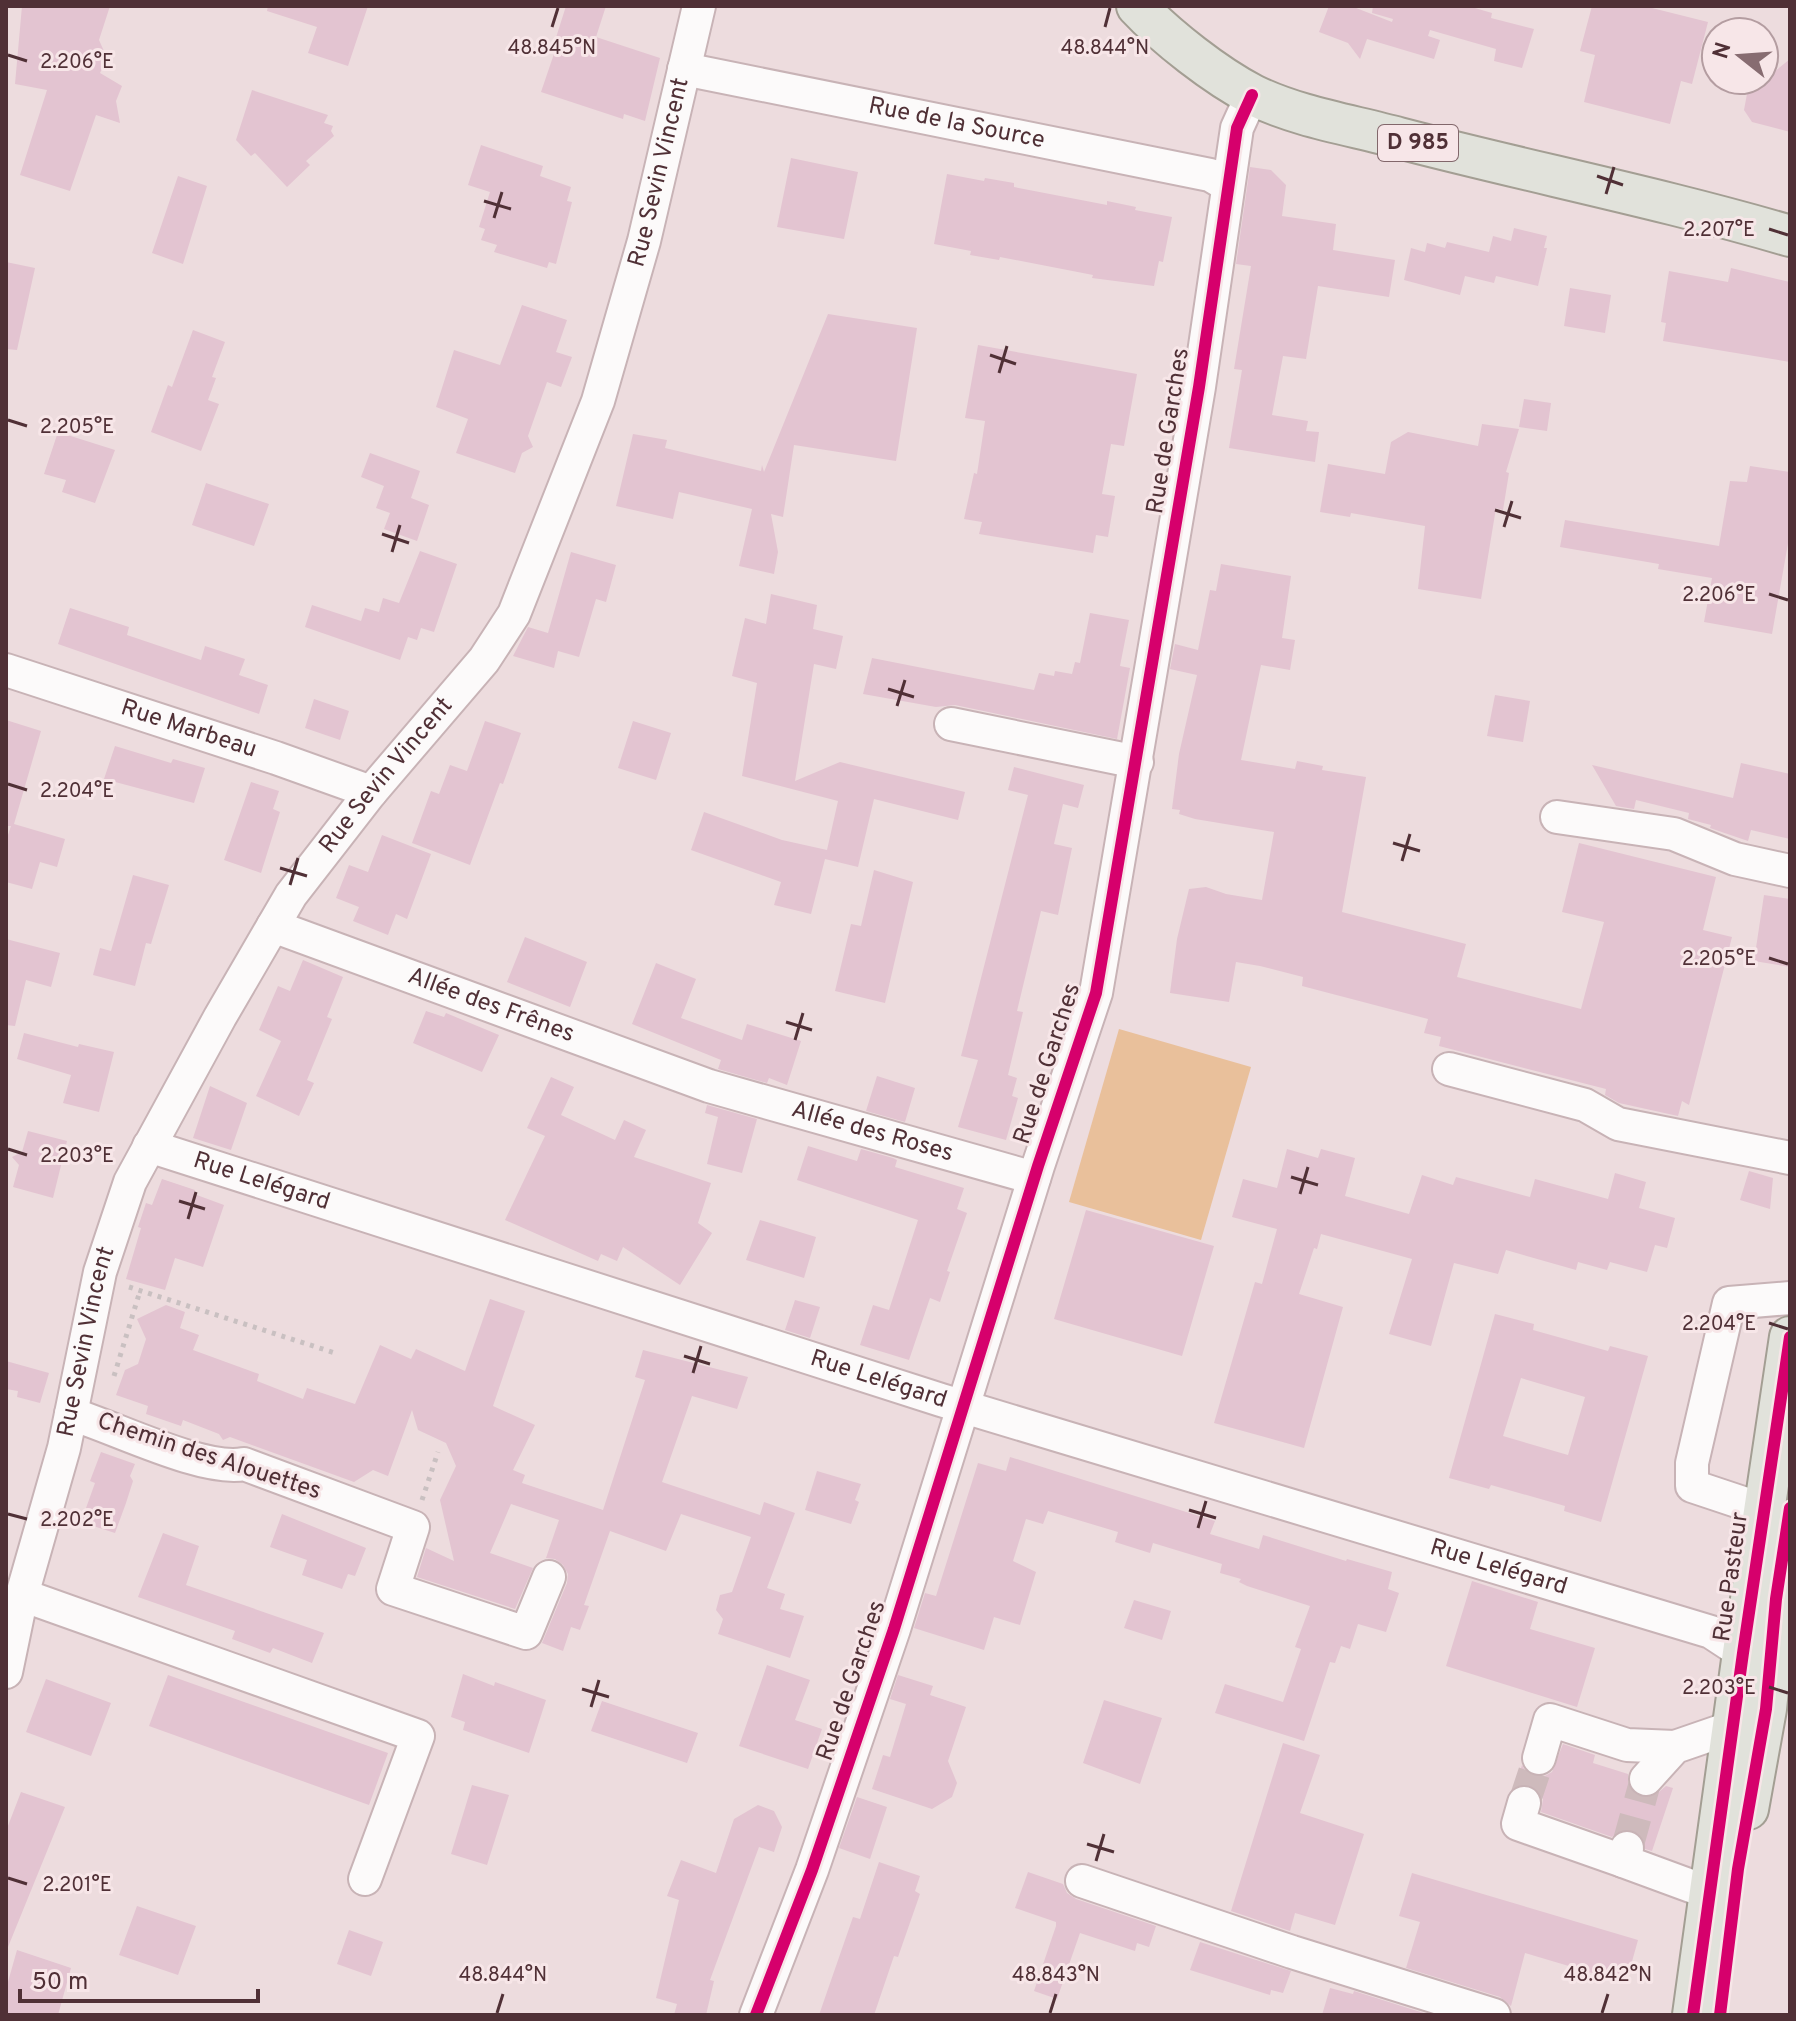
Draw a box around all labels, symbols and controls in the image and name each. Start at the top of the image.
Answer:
north arrow [1700,16,1780,96]
text: 48.845°N [508,36,596,62]
text: 48.844°N [1061,36,1149,62]
text: N [1708,39,1738,62]
text: 2.206°E [40,50,114,76]
street label: Rue Sevin Vincent [622,75,697,271]
street label: Rue de la Source [866,92,1047,156]
road number: D 985 [1378,125,1458,161]
text: 2.207°E [1683,218,1755,244]
street label: Rue de Garches [1141,346,1197,516]
text: 2.205°E [40,415,114,441]
text: 2.206°E [1682,583,1756,609]
street label: Rue Sevin Vincent [313,692,460,860]
street label: Rue Marbeau [117,693,260,766]
text: 2.204°E [40,779,114,805]
text: 2.205°E [1682,947,1756,973]
street label: Allée des Frênes [403,962,578,1050]
street label: Rue de Garches [1008,980,1088,1148]
street label: Allée des Roses [788,1095,957,1169]
text: 2.203°E [40,1144,114,1170]
street label: Rue Lelégard [189,1146,334,1218]
street label: Rue Sevin Vincent [52,1243,122,1440]
text: 2.204°E [1682,1312,1756,1338]
street label: Rue Lelégard [806,1344,951,1416]
street label: Chemin des Alouettes [93,1407,325,1507]
text: 2.202°E [40,1508,114,1534]
street label: Rue Pasteur [1708,1510,1756,1644]
street label: Rue Lelégard [1426,1533,1571,1603]
street label: Rue de Garches [811,1597,893,1765]
text: 2.203°E [1682,1676,1756,1702]
text: 2.201°E [42,1873,112,1899]
scale bar [20,1953,258,2003]
text: 48.844°N [459,1963,547,1989]
text: 48.843°N [1012,1963,1100,1989]
text: 48.842°N [1564,1963,1652,1989]
text: 50 m [32,1968,88,1998]

